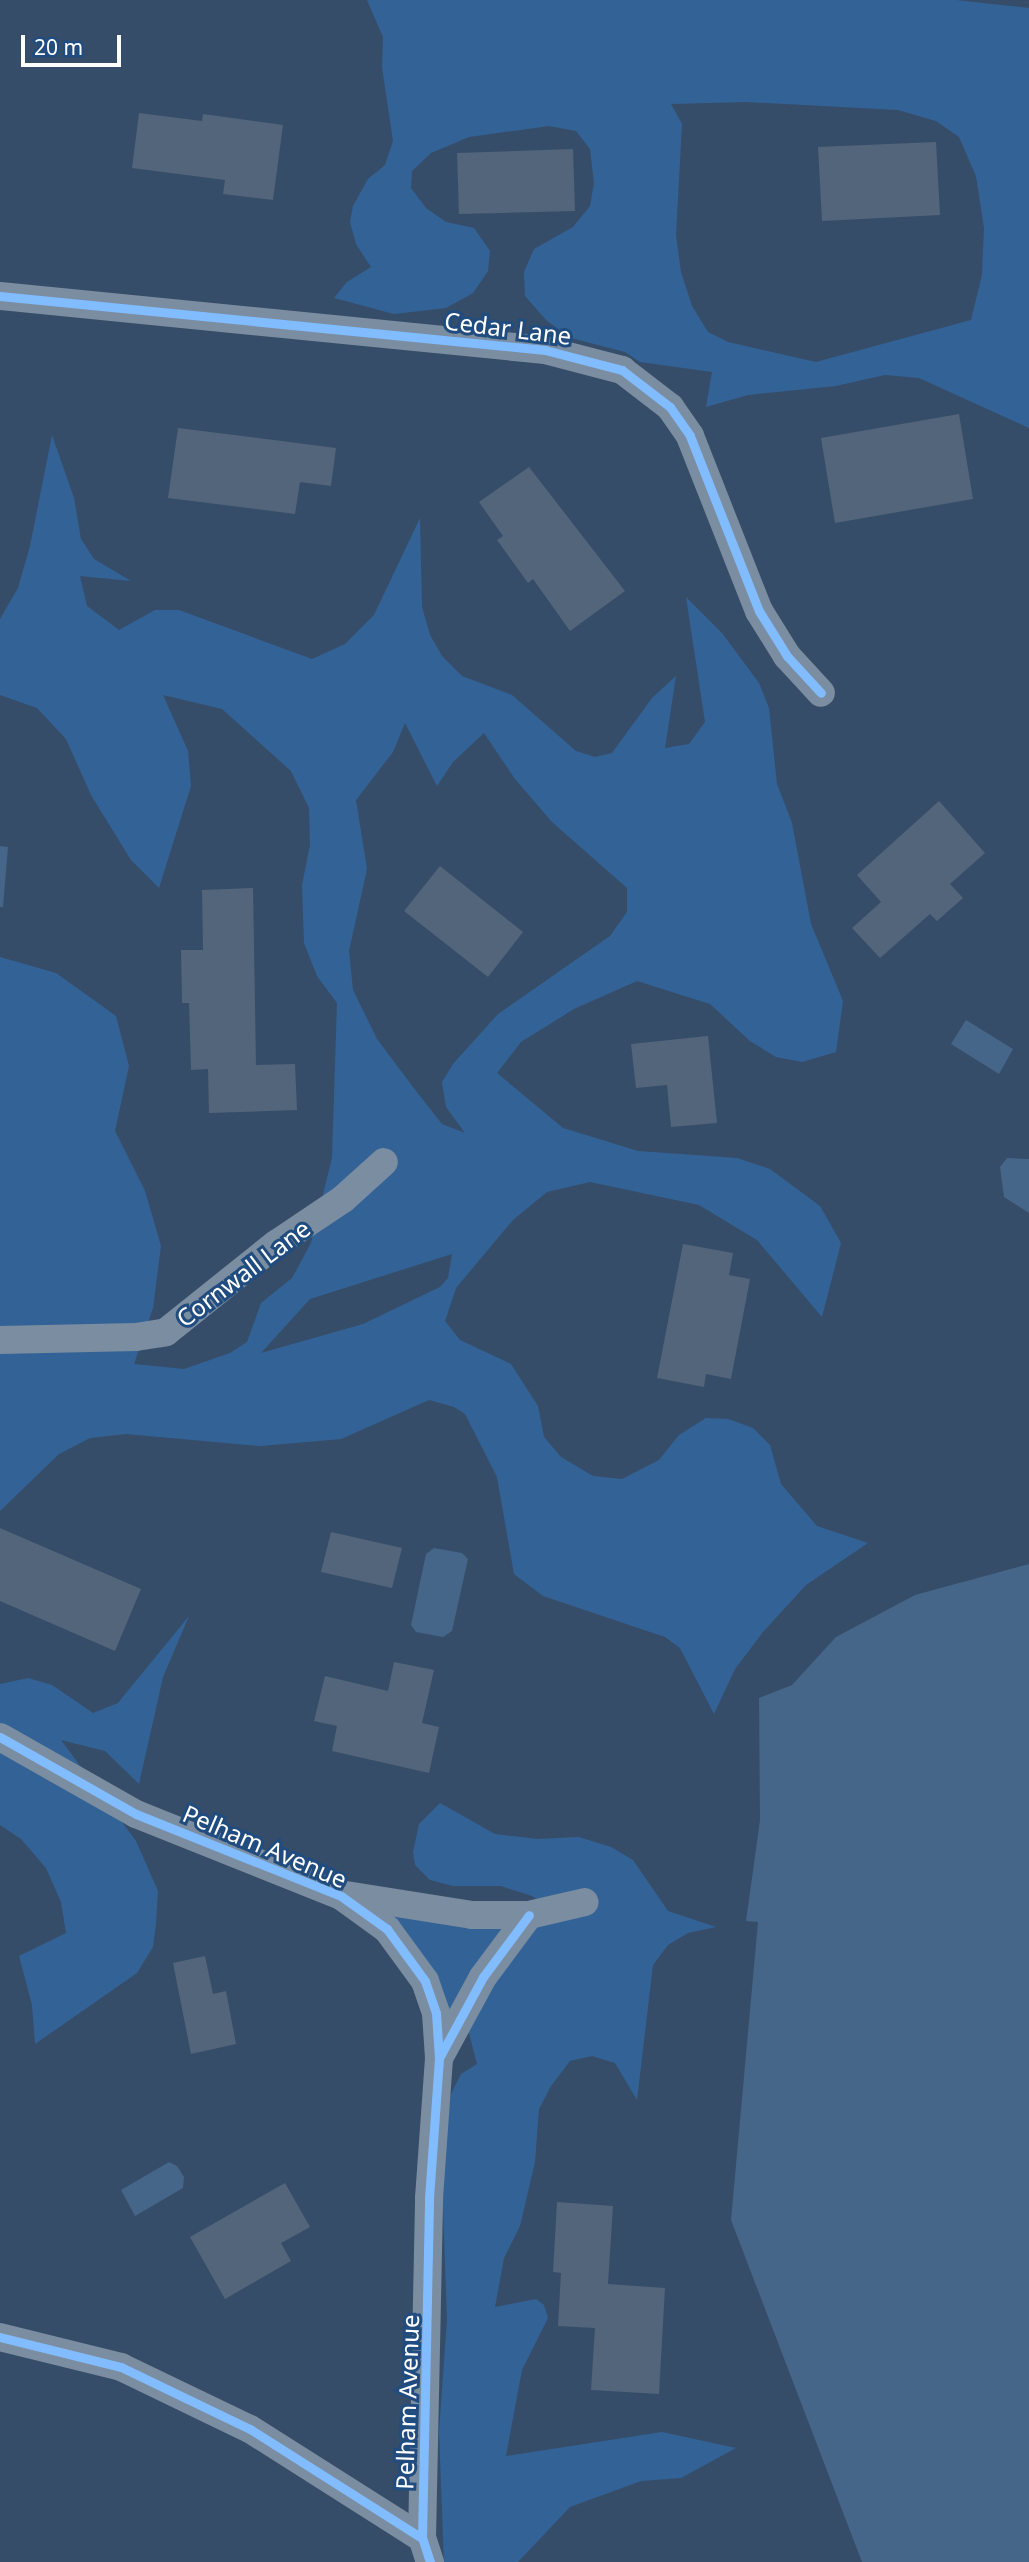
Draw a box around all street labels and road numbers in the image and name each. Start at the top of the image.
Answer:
street label: Cedar Lane [443,306,573,350]
street label: Cornwall Lane [171,1213,315,1333]
street label: Pelham Avenue [179,1798,351,1894]
street label: Pelham Avenue [390,2314,424,2490]

